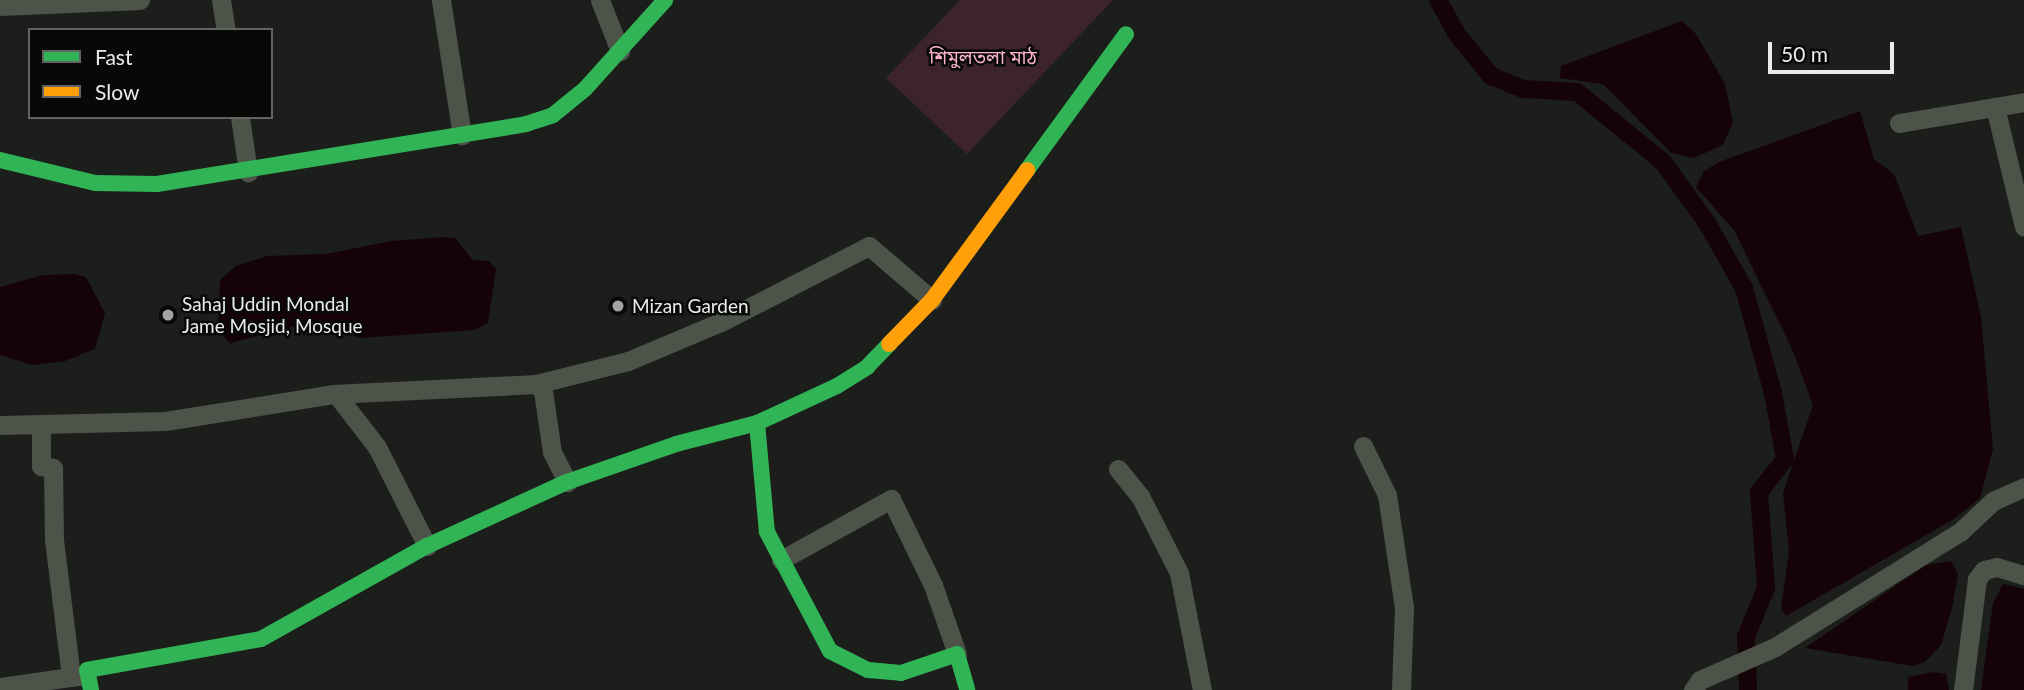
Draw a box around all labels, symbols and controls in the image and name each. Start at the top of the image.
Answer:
legend [28,28,273,119]
scale bar [1772,28,1898,72]
text: 50 m [1781,41,1828,66]
text: Fast [95,44,132,69]
park label: শিমুলতলা মাঠ [929,46,1037,68]
text: Slow [95,79,139,104]
place label: Sahaj Uddin Mondal Jame Mosjid, Mosque [182,293,363,337]
place label: Mizan Garden [632,295,749,317]
marker: Mizan Garden [610,298,626,314]
marker: Sahaj Uddin Mondal Jame Mosjid, Mosque [160,307,176,323]

